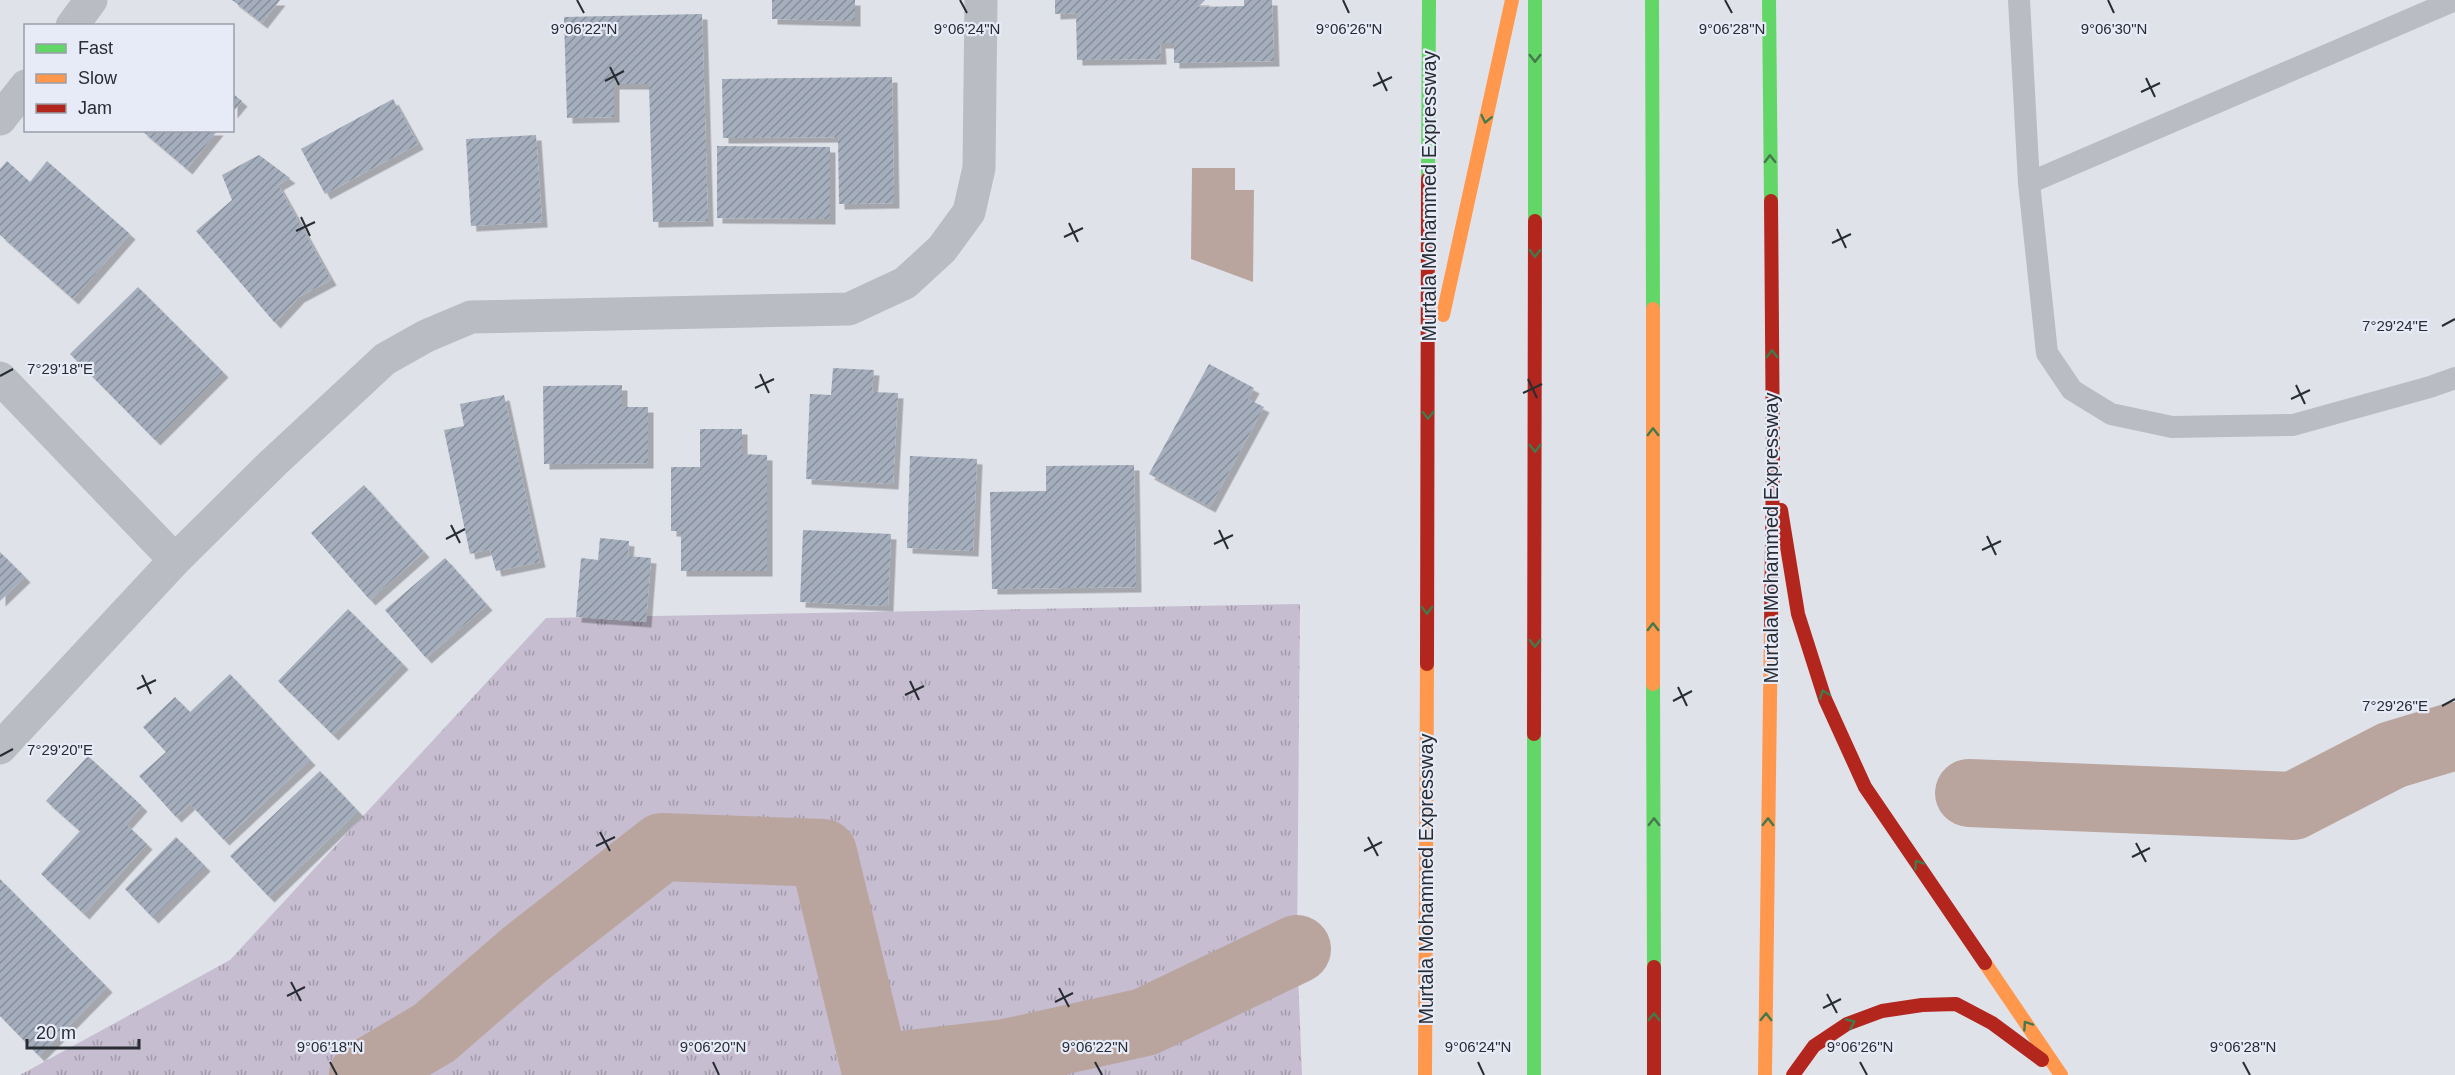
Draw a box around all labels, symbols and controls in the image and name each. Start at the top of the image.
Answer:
text: 9°06'22"N [551,20,617,37]
text: 9°06'24"N [934,20,1000,37]
text: 9°06'26"N [1316,20,1382,37]
text: 9°06'28"N [1699,20,1765,37]
text: 9°06'30"N [2081,20,2147,37]
legend [24,24,234,132]
text: Fast [78,38,113,58]
street label: Murtala Mohammed Expressway [1418,50,1440,342]
one-way arrow [1529,54,1541,63]
text: Slow [78,68,118,88]
text: Jam [78,98,112,118]
one-way arrow [1480,113,1493,123]
one-way arrow [1764,154,1776,163]
one-way arrow [1529,249,1541,258]
text: 7°29'24"E [2362,317,2428,334]
one-way arrow [1766,349,1778,358]
text: 7°29'18"E [27,360,93,377]
street label: Murtala Mohammed Expressway [1760,392,1782,684]
one-way arrow [1422,411,1434,420]
one-way arrow [1647,427,1659,436]
one-way arrow [1529,444,1541,453]
one-way arrow [1421,606,1433,615]
one-way arrow [1647,622,1659,631]
one-way arrow [1529,639,1541,648]
one-way arrow [1818,689,1831,700]
text: 7°29'26"E [2362,697,2428,714]
street label: Murtala Mohammed Expressway [1415,733,1437,1025]
text: 7°29'20"E [27,741,93,758]
one-way arrow [1648,817,1660,826]
one-way arrow [1762,817,1775,826]
one-way arrow [1914,859,1925,870]
scale bar [27,1012,140,1050]
one-way arrow [1648,1012,1660,1021]
one-way arrow [1760,1012,1772,1021]
one-way arrow [1845,1019,1856,1031]
one-way arrow [2023,1021,2034,1032]
text: 20 m [36,1023,76,1043]
text: 9°06'18"N [297,1038,363,1055]
text: 9°06'20"N [680,1038,746,1055]
text: 9°06'22"N [1062,1038,1128,1055]
text: 9°06'24"N [1445,1038,1511,1055]
text: 9°06'26"N [1827,1038,1893,1055]
text: 9°06'28"N [2210,1038,2276,1055]

